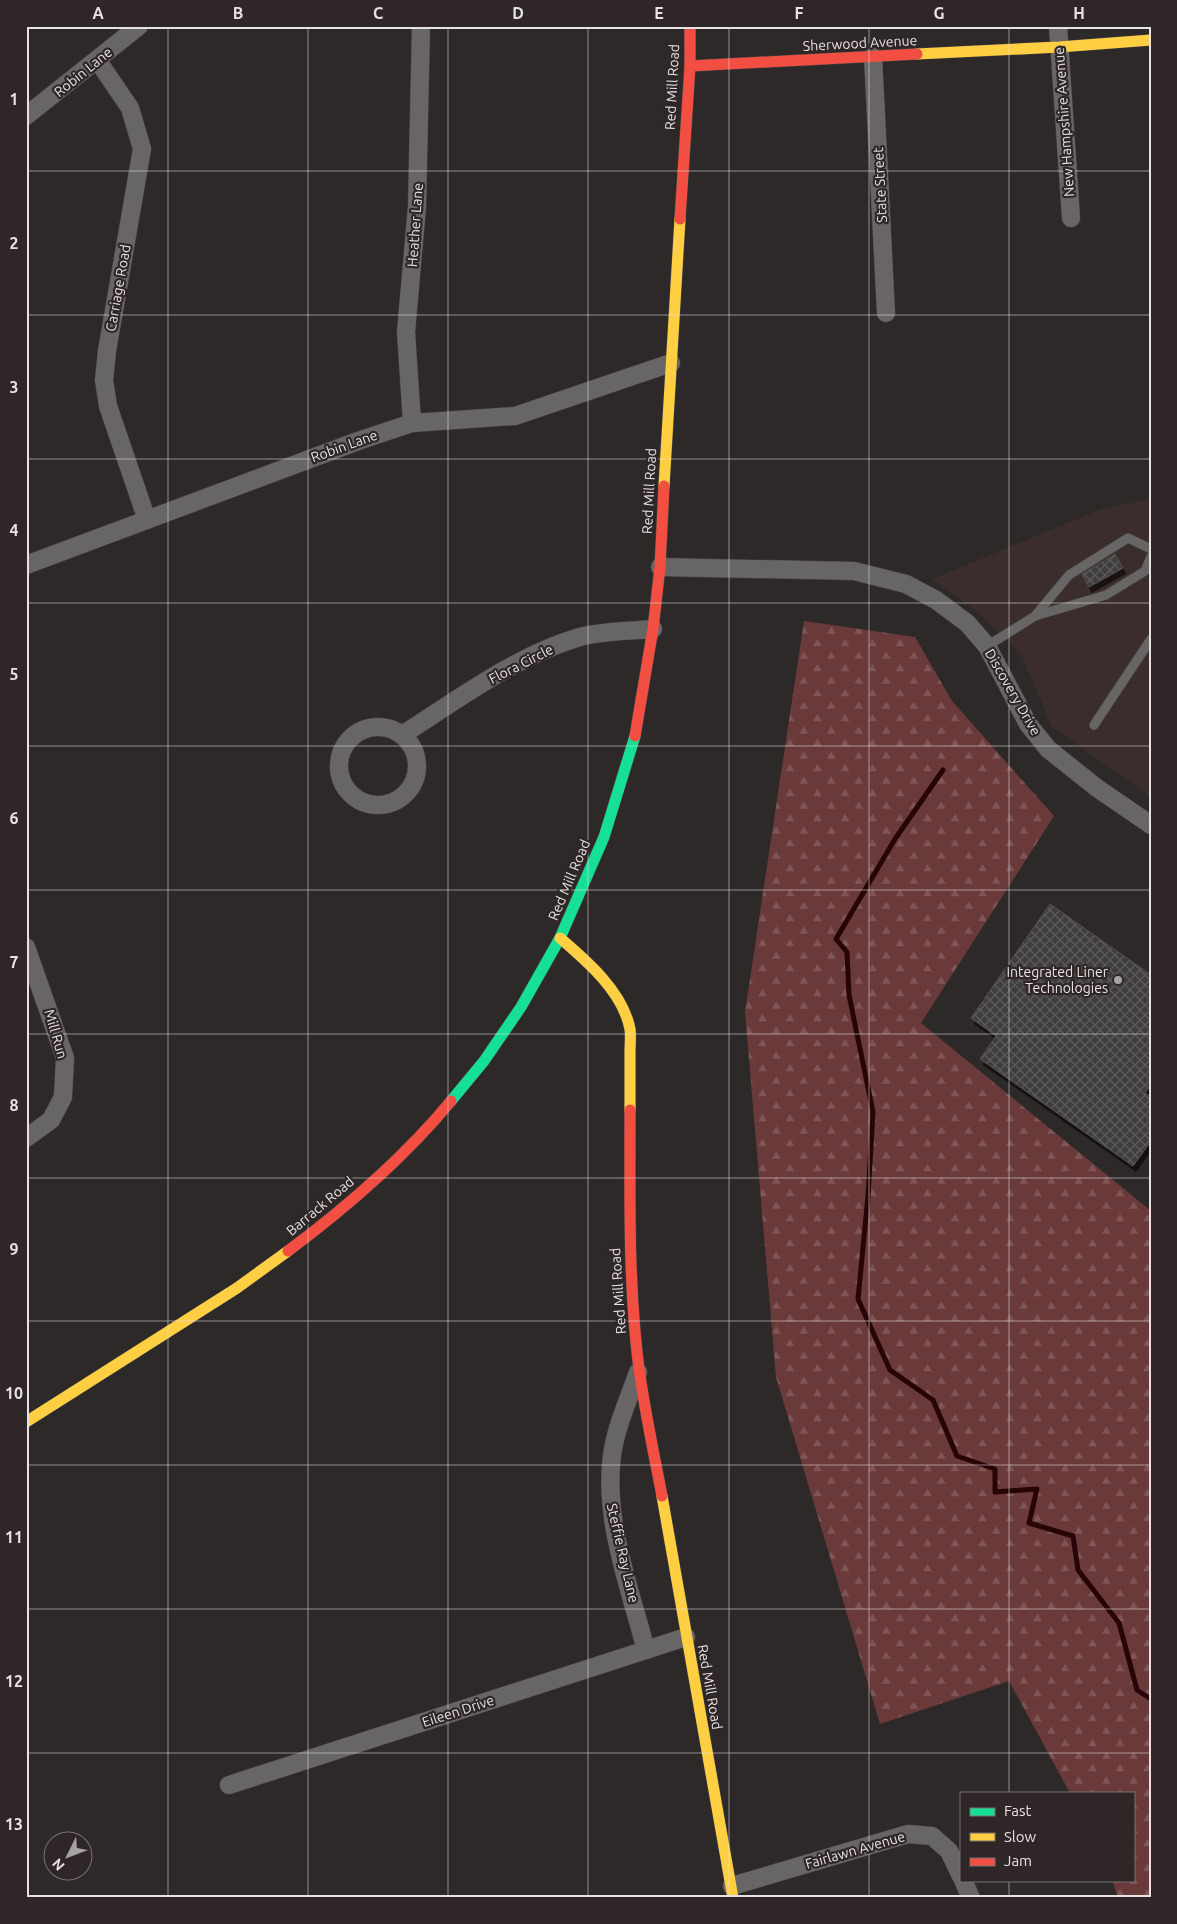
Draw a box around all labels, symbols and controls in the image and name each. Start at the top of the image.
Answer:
text: A [92,4,104,22]
text: B [233,4,243,22]
text: C [373,4,383,22]
text: D [512,4,524,22]
text: E [654,4,664,22]
text: F [795,4,804,22]
text: G [933,4,945,22]
text: H [1073,4,1085,22]
street label: Sherwood Avenue [802,32,918,54]
street label: Robin Lane [51,44,115,100]
street label: Red Mill Road [662,44,682,130]
street label: New Hampshire Avenue [1051,47,1077,197]
text: 1 [9,90,19,108]
street label: State Street [870,146,890,223]
street label: Heather Lane [404,182,426,268]
text: 2 [9,234,19,252]
street label: Carriage Road [102,243,134,333]
text: 3 [9,378,19,396]
street label: Robin Lane [308,427,380,465]
street label: Red Mill Road [639,448,659,534]
text: 4 [9,521,19,539]
street label: Flora Circle [486,641,556,687]
street label: Discovery Drive [982,646,1044,738]
text: 5 [9,665,19,683]
text: 6 [9,809,19,827]
street label: Red Mill Road [545,837,593,923]
text: 7 [9,953,19,971]
place label: Integrated Liner Technologies [1007,964,1109,996]
marker: Integrated Liner Technologies [1112,974,1124,986]
street label: Mill Run [41,1007,71,1061]
text: 8 [9,1096,19,1114]
street label: Barrack Road [283,1173,357,1239]
text: 9 [9,1240,19,1258]
street label: Red Mill Road [607,1247,629,1335]
text: 10 [5,1384,23,1402]
street label: Steffie Ray Lane [604,1502,642,1604]
text: 11 [5,1528,23,1546]
street label: Red Mill Road [695,1643,725,1731]
text: 12 [5,1672,23,1690]
street label: Eileen Drive [420,1692,496,1730]
legend [960,1792,1134,1882]
text: Fast [1004,1802,1032,1819]
text: 13 [5,1815,23,1833]
street label: Fairlawn Avenue [803,1828,907,1872]
text: Slow [1004,1828,1037,1845]
north arrow [42,1832,92,1882]
text: Jam [1004,1852,1032,1869]
text: N [49,1855,68,1874]

